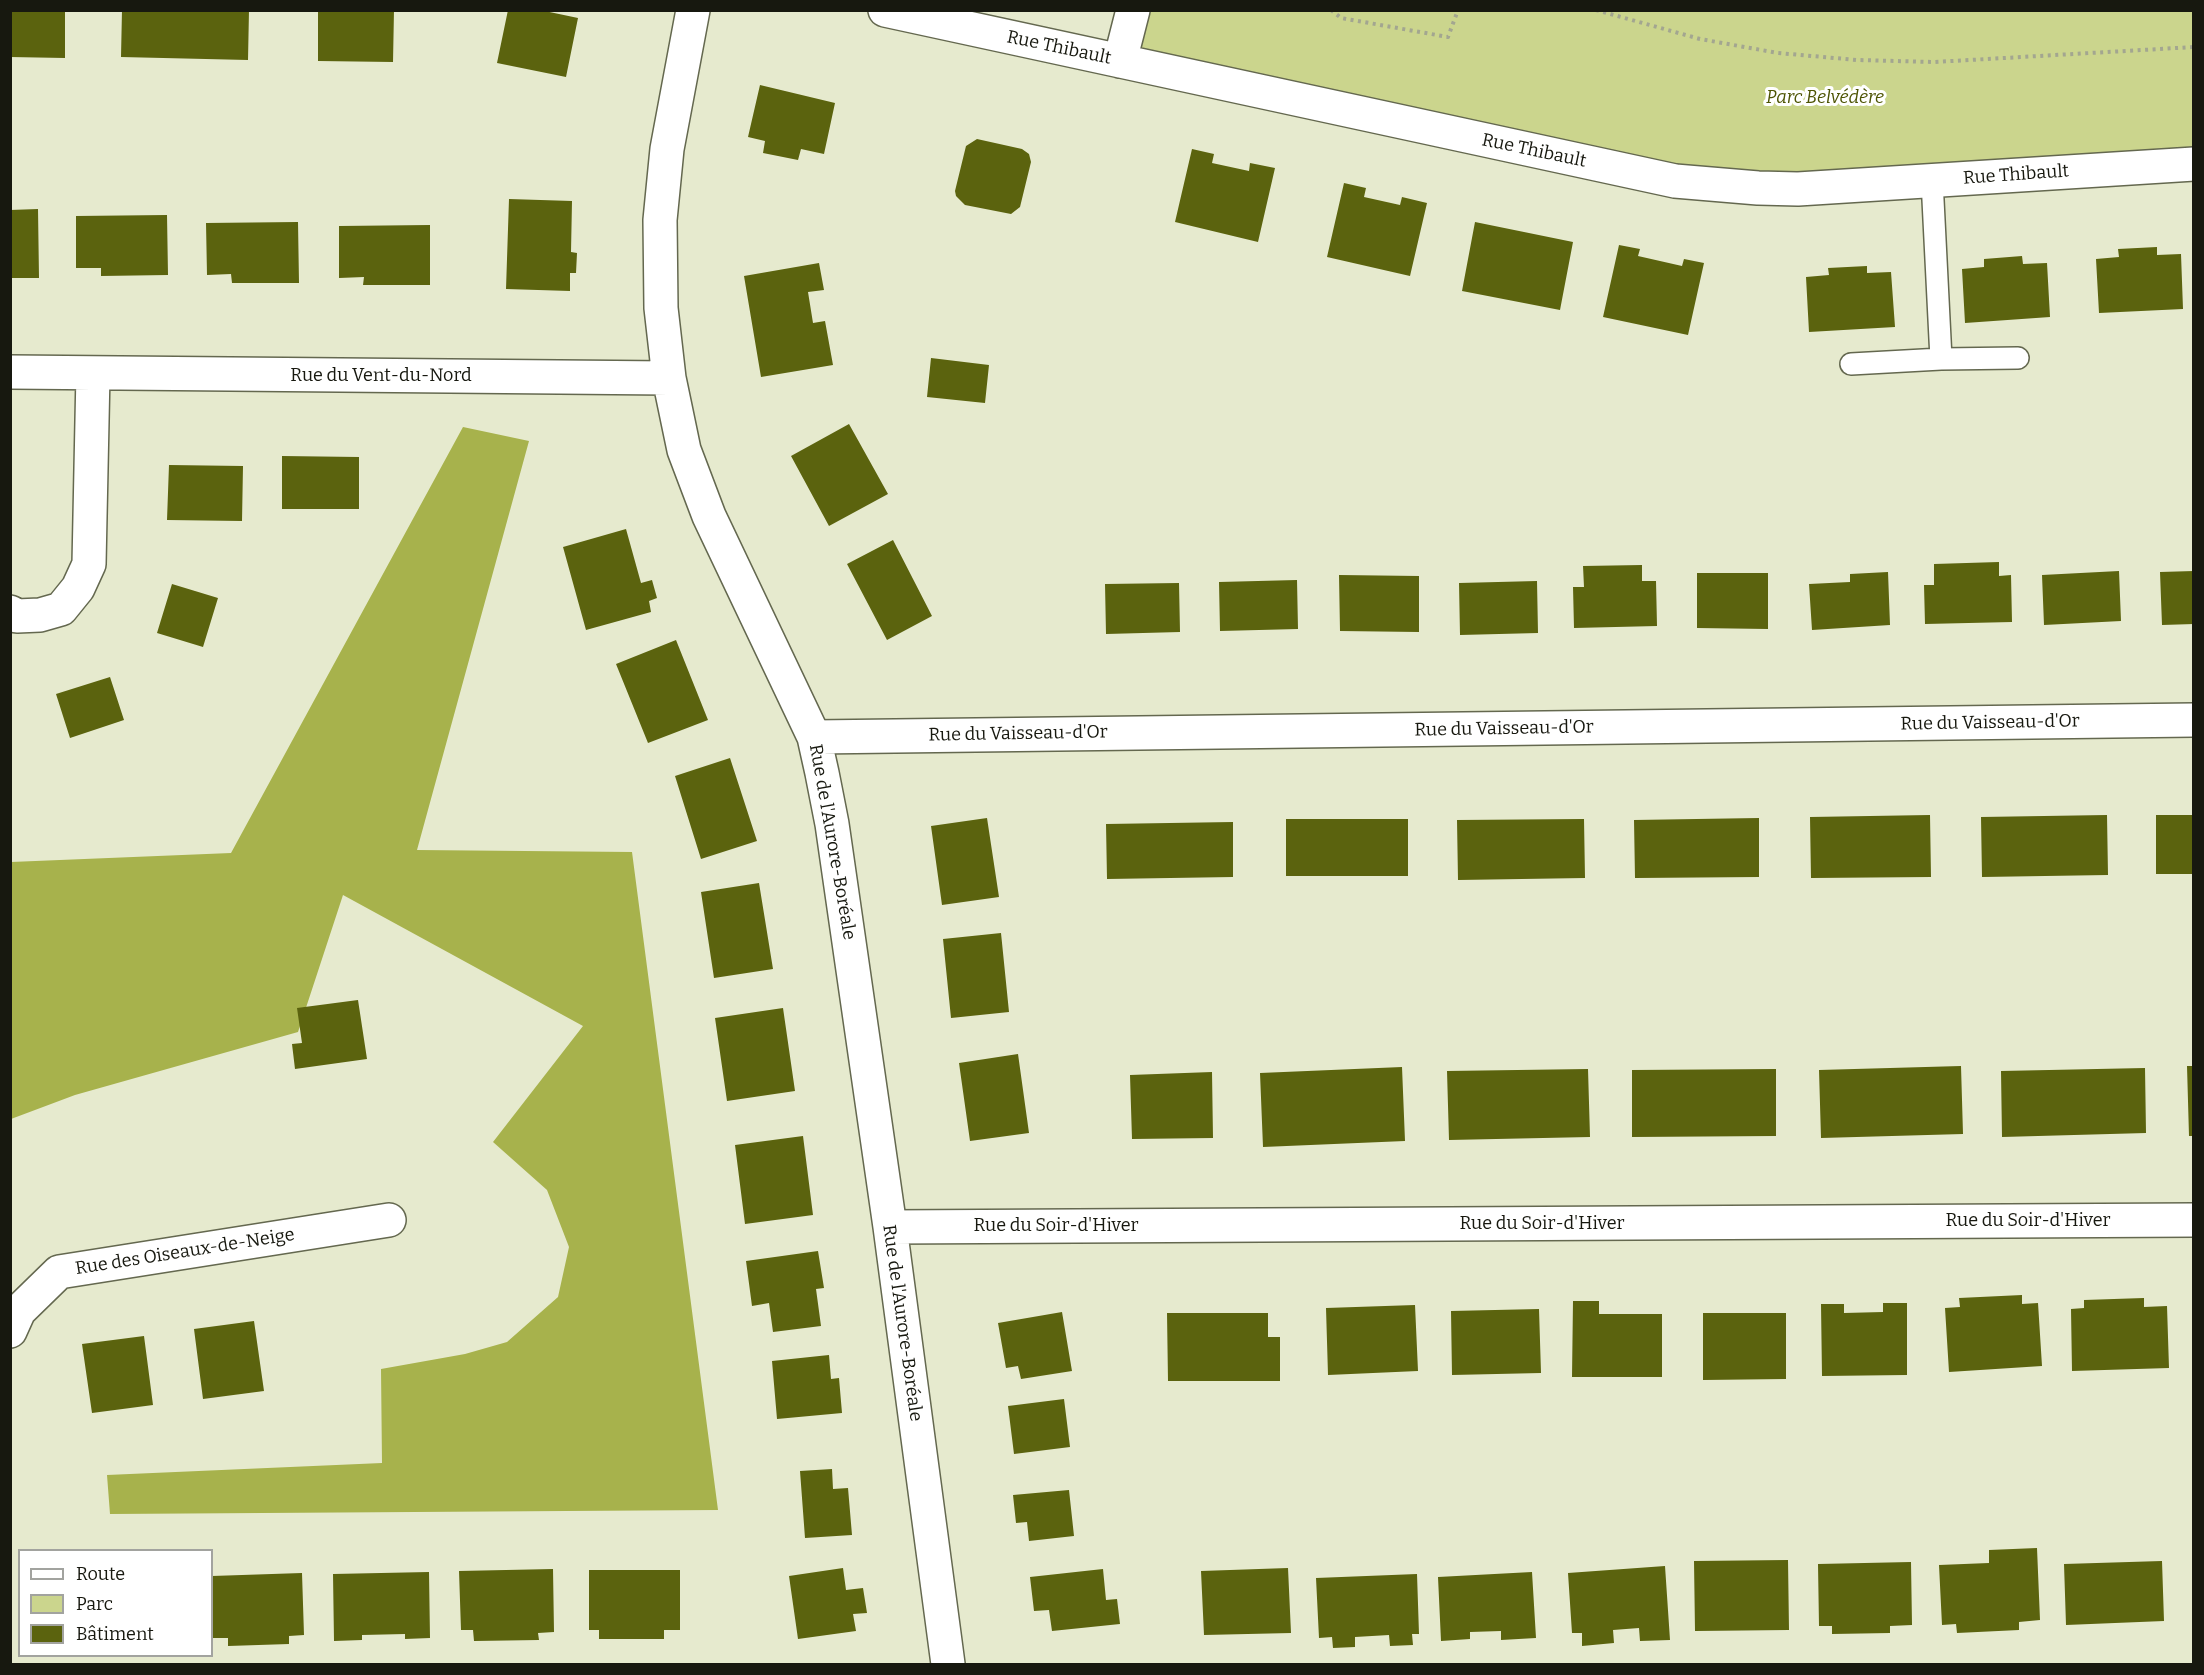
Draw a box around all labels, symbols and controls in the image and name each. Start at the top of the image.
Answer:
street label: Rue Thibault [1005,26,1113,70]
park label: Parc Belvédère [1766,87,1884,109]
street label: Rue Thibault [1480,129,1588,173]
street label: Rue Thibault [1962,161,2070,189]
street label: Rue du Vent-du-Nord [290,365,472,387]
street label: Rue du Vaisseau-d'Or [1900,711,2080,735]
street label: Rue du Vaisseau-d'Or [1414,717,1594,741]
street label: Rue du Vaisseau-d'Or [928,722,1108,746]
street label: Rue de l'Aurore-Boréale [804,742,860,942]
street label: Rue du Soir-d'Hiver [1946,1210,2110,1232]
street label: Rue du Soir-d'Hiver [1460,1213,1624,1235]
street label: Rue du Soir-d'Hiver [974,1215,1138,1237]
street label: Rue de l'Aurore-Boréale [877,1223,927,1423]
street label: Rue des Oiseaux-de-Neige [74,1224,296,1280]
legend [18,1549,213,1657]
text: Route [76,1563,125,1585]
text: Parc [76,1593,113,1615]
text: Bâtiment [76,1623,154,1645]

